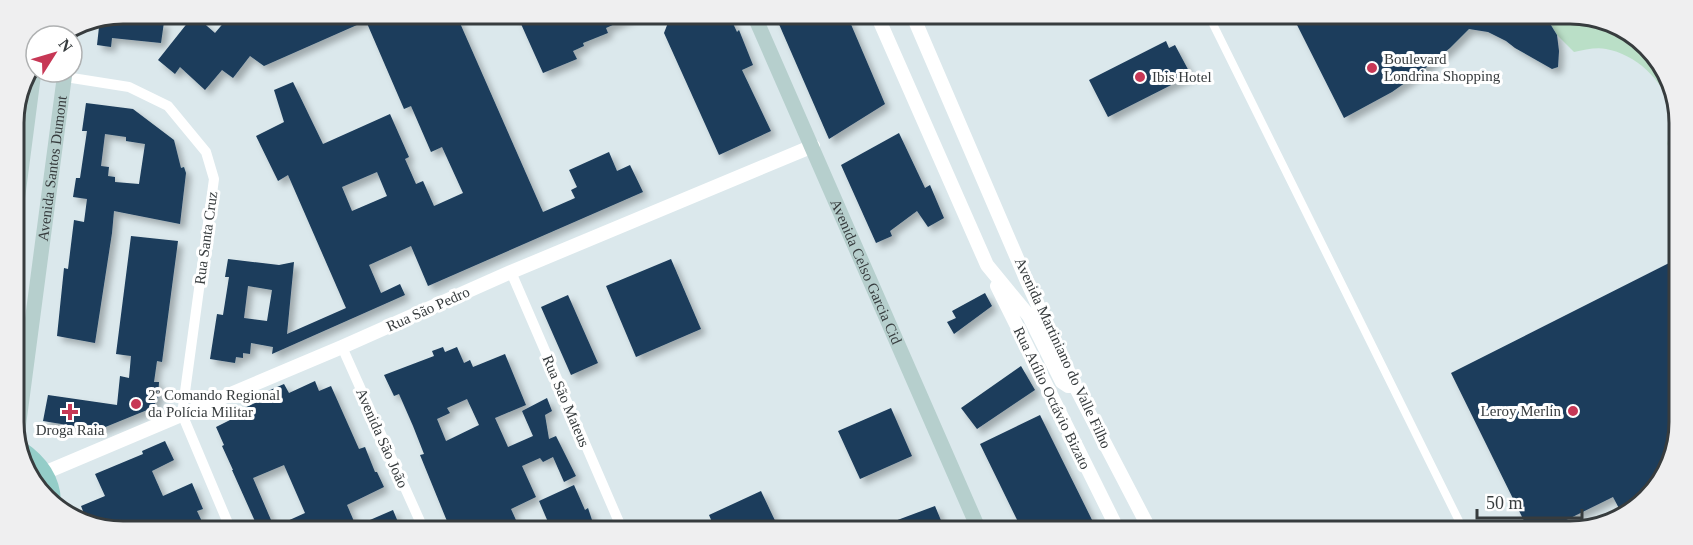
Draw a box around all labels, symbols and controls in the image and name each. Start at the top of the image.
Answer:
north arrow [24,24,84,84]
text: N [55,36,76,55]
place label: Boulevard Londrina Shopping [1384,51,1501,84]
marker: Boulevard Londrina Shopping [1365,61,1379,75]
place label: Ibis Hotel [1152,69,1212,85]
marker: Ibis Hotel [1133,70,1147,84]
street label: Avenida Santos Dumont [35,94,70,242]
street label: Rua Santa Cruz [192,190,221,286]
street label: Avenida Celso Garcia Cid [827,196,905,347]
street label: Avenida Martiniano do Valle Filho [1012,255,1114,451]
street label: Rua São Pedro [384,284,472,334]
street label: Rua Atílio Octávio Bizato [1011,324,1093,472]
street label: Rua São Mateus [539,353,593,450]
street label: Avenida São João [353,386,411,490]
place label: 2º Comando Regional da Polícia Militar [148,387,280,420]
marker: 2º Comando Regional da Polícia Militar [129,397,143,411]
place label: Leroy Merlin [1481,403,1562,419]
marker: Leroy Merlin [1566,404,1580,418]
marker: Droga Raia [63,405,77,419]
place label: Droga Raia [36,422,105,438]
scale bar [1477,482,1582,520]
text: 50 m [1486,493,1523,513]

